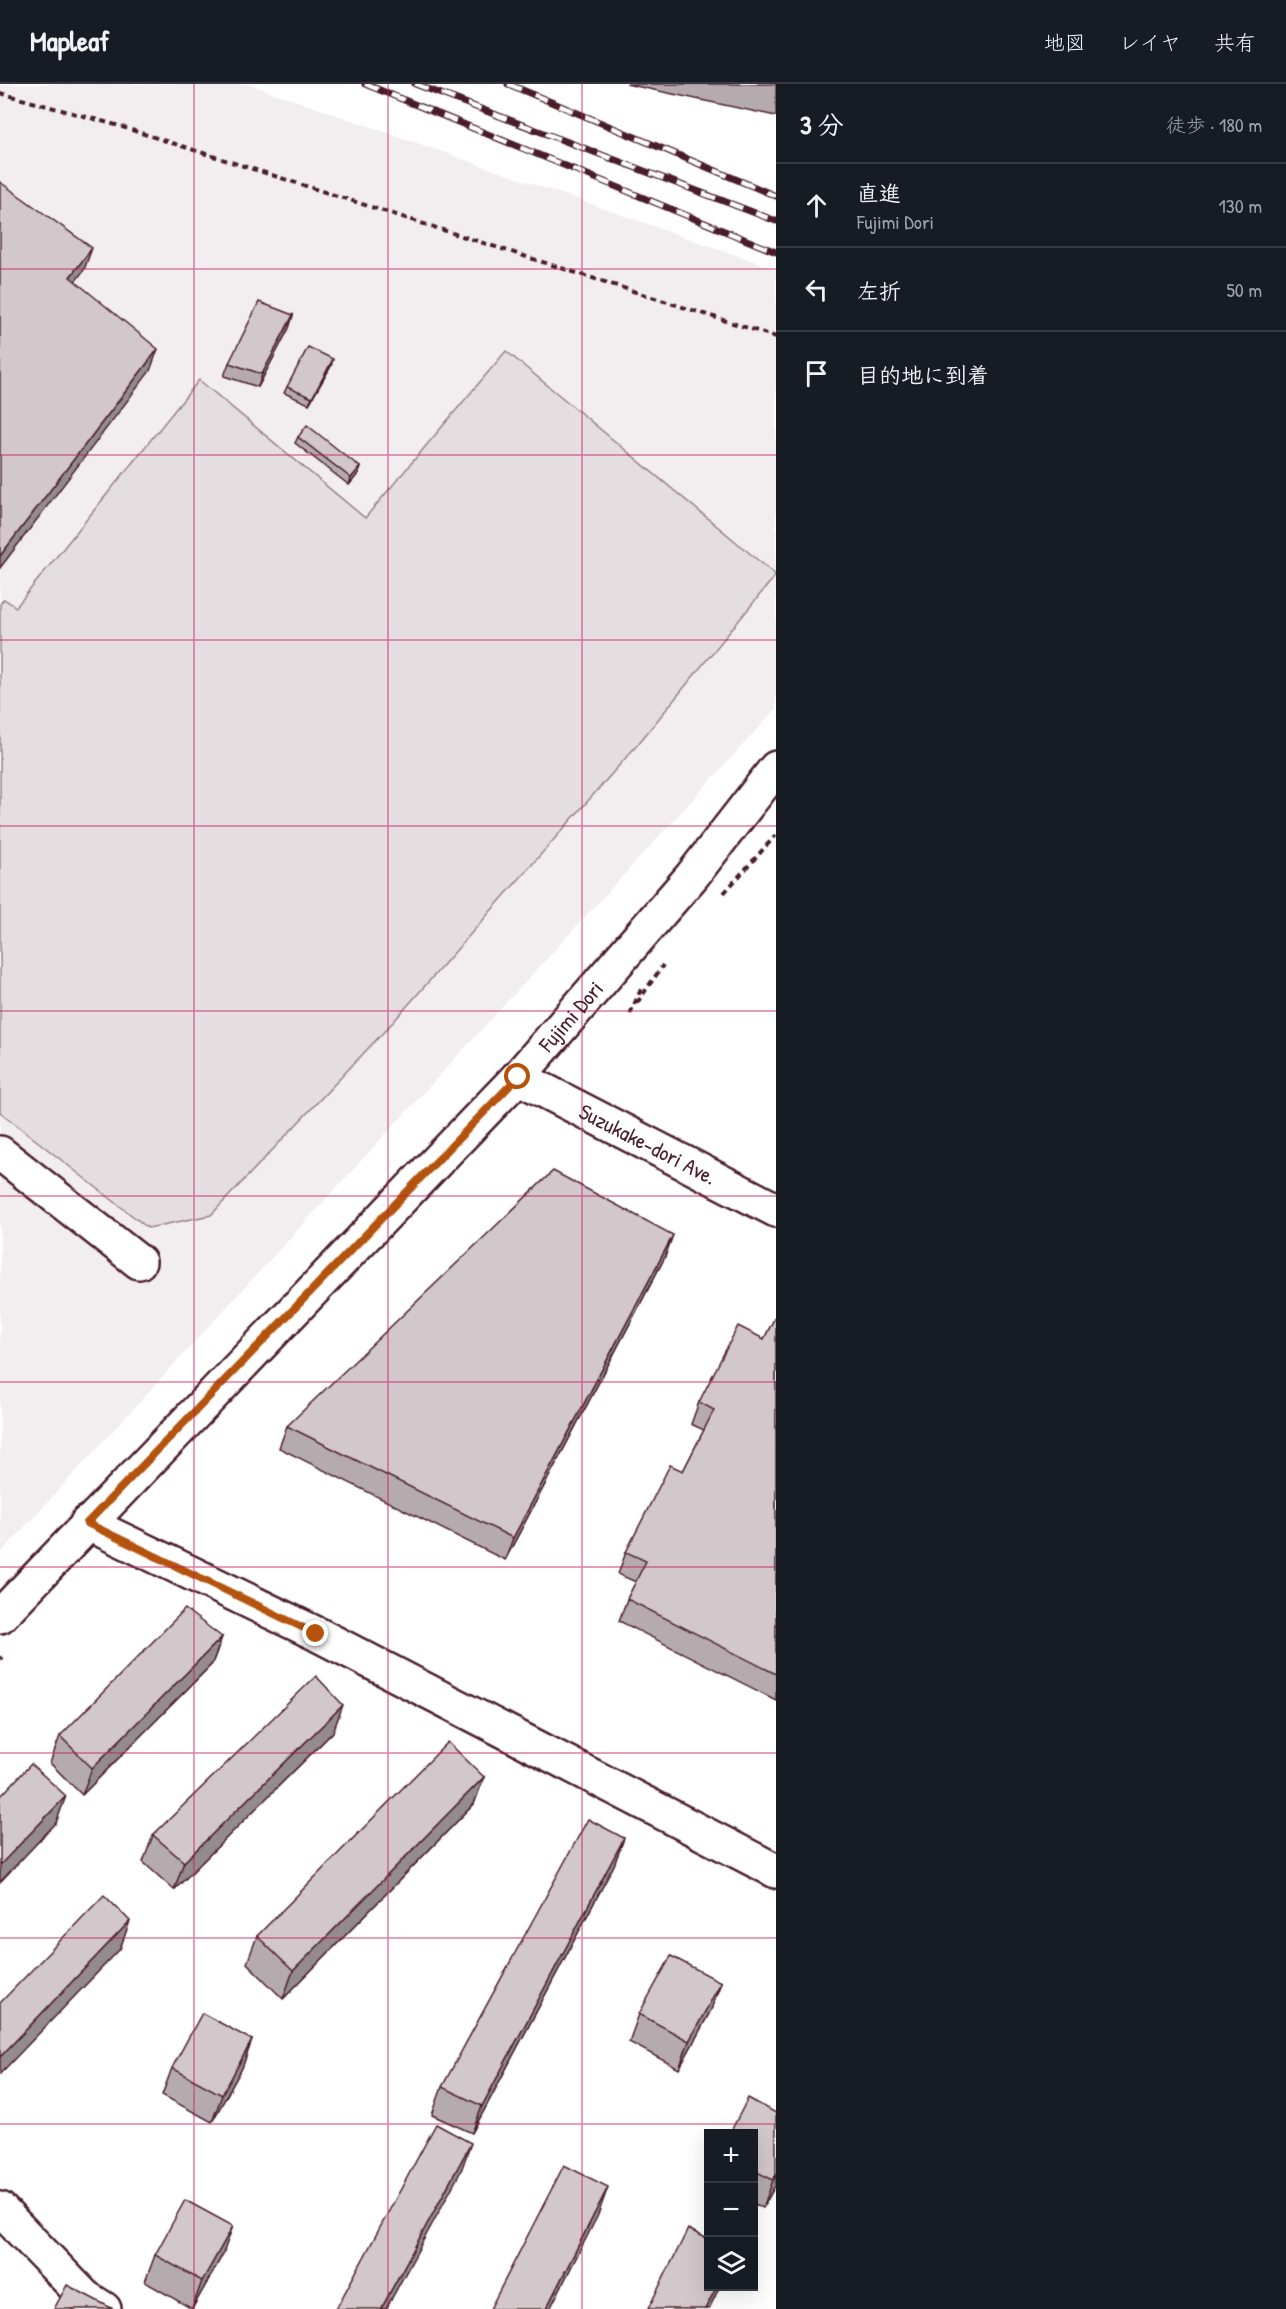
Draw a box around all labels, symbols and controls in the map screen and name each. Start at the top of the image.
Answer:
text: Mapleaf [30,22,109,60]
text: 地図 [1044,28,1086,57]
text: レイヤ [1119,28,1181,57]
text: 共有 [1214,28,1256,57]
text: 3 分 [800,107,844,142]
text: 徒歩 · 180 m [1166,111,1262,138]
text: 直進 [857,178,901,208]
icon: ahead [800,189,833,222]
text: 130 m [1219,192,1262,219]
text: Fujimi Dori [857,208,934,235]
icon: left [800,273,833,306]
text: 左折 [857,276,901,306]
text: 50 m [1226,276,1262,303]
icon: arrive [800,357,833,390]
text: 目的地に到着 [857,360,989,390]
street label: Fujimi Dori [531,974,610,1059]
route start [504,1063,530,1089]
street label: Suzukake-dori Ave. [574,1096,722,1192]
route end [302,1620,328,1646]
map controls [704,2129,758,2291]
button: + [704,2129,758,2183]
button: − [704,2183,758,2237]
button: layers [704,2237,758,2291]

